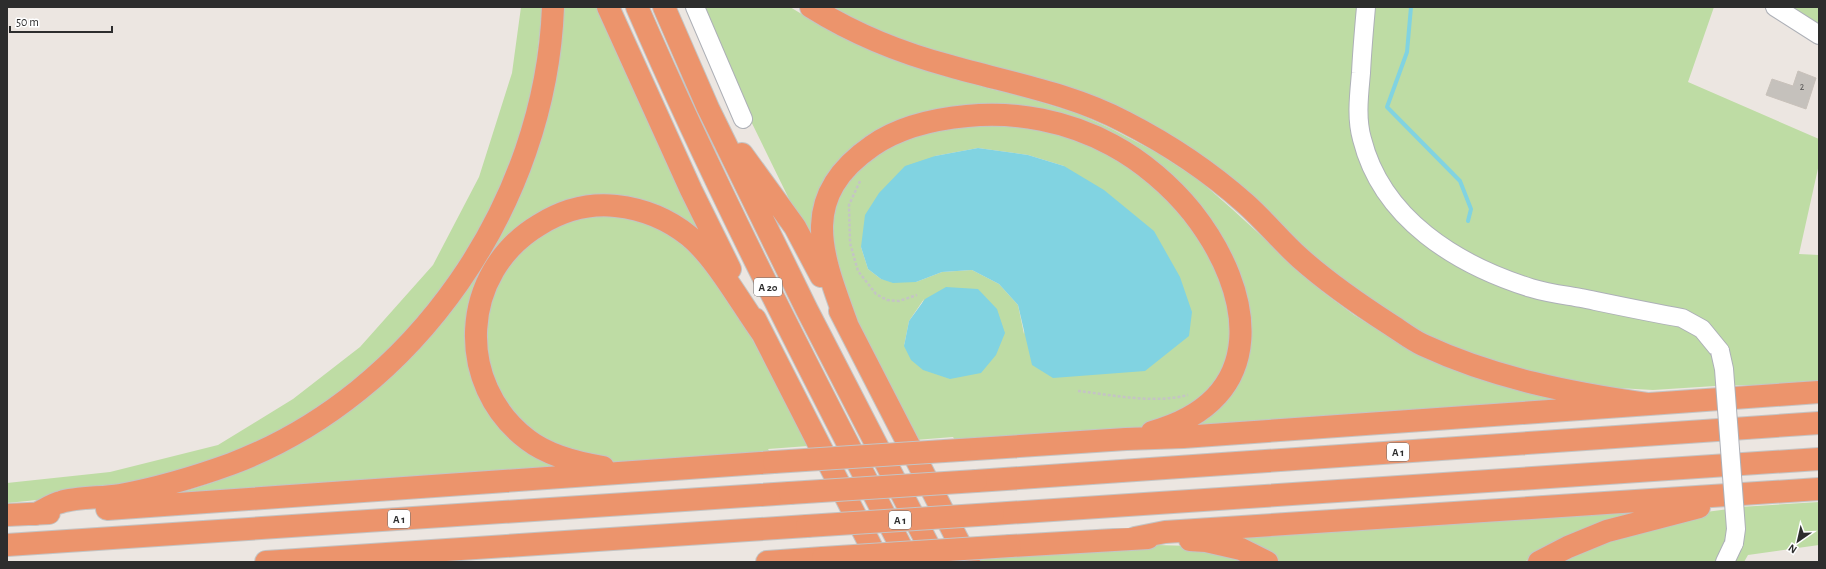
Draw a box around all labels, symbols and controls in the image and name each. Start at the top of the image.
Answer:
scale bar [10,8,112,34]
text: 50 m [16,16,39,28]
house number: 2 [1800,82,1805,92]
road number: A 20 [754,278,782,296]
road number: A 1 [1387,443,1409,461]
road number: A 1 [388,510,410,528]
road number: A 1 [889,511,911,529]
north arrow [1778,521,1818,561]
text: N [1786,542,1799,556]

